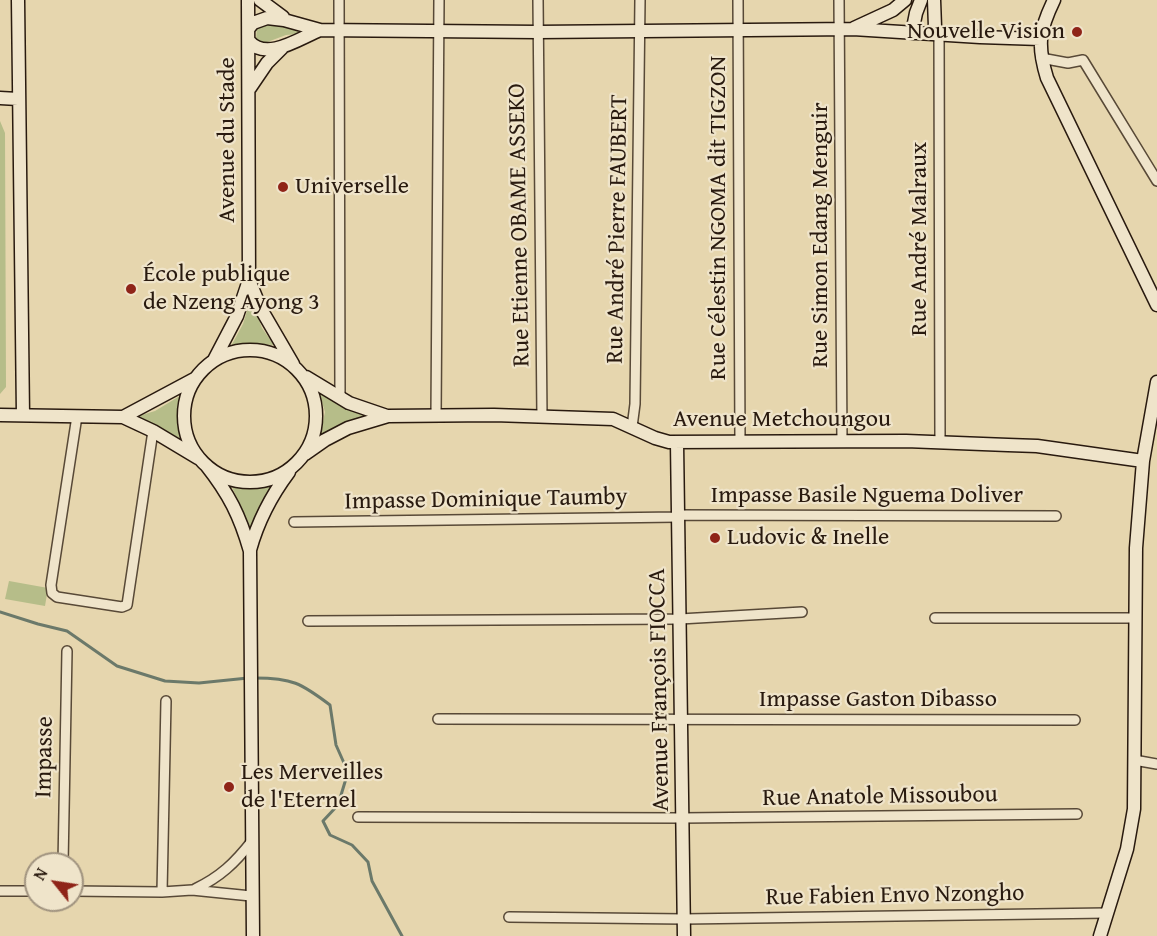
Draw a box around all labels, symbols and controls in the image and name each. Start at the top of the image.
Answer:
place label: Nouvelle Vision [907,18,1065,46]
marker: Nouvelle Vision [1070,25,1084,39]
street label: Rue Célestin NGOMA dit TIGZON [705,56,733,380]
street label: Avenue du Stade [214,57,242,223]
street label: Rue Etienne OBAME ASSEKO [503,83,537,367]
street label: Rue André Pierre FAUBERT [601,94,635,364]
street label: Rue Simon Edang Menguir [807,102,835,368]
street label: Rue André Malraux [906,142,934,336]
place label: Universelle [295,173,409,201]
marker: Universelle [276,180,290,194]
place label: École publique de Nzeng Ayong 3 [143,261,320,317]
marker: École publique de Nzeng Ayong 3 [124,282,138,296]
street label: Avenue Metchoungou [673,406,891,434]
street label: Impasse Basile Nguema Doliver [711,482,1023,510]
street label: Impasse Dominique Taumby [344,483,628,517]
place label: Ludovic & Inelle [727,524,889,552]
marker: Ludovic & Inelle [708,531,722,545]
street label: Avenue François FIOCCA [643,568,677,812]
street label: Impasse Gaston Dibasso [759,686,997,714]
street label: Impasse [30,716,60,798]
place label: Les Merveilles de l'Eternel [241,759,383,815]
marker: Les Merveilles de l'Eternel [222,780,236,794]
street label: Rue Anatole Missoubou [762,781,998,813]
north arrow [24,852,84,912]
text: N [27,863,53,885]
street label: Rue Fabien Envo Nzongho [765,879,1025,913]

